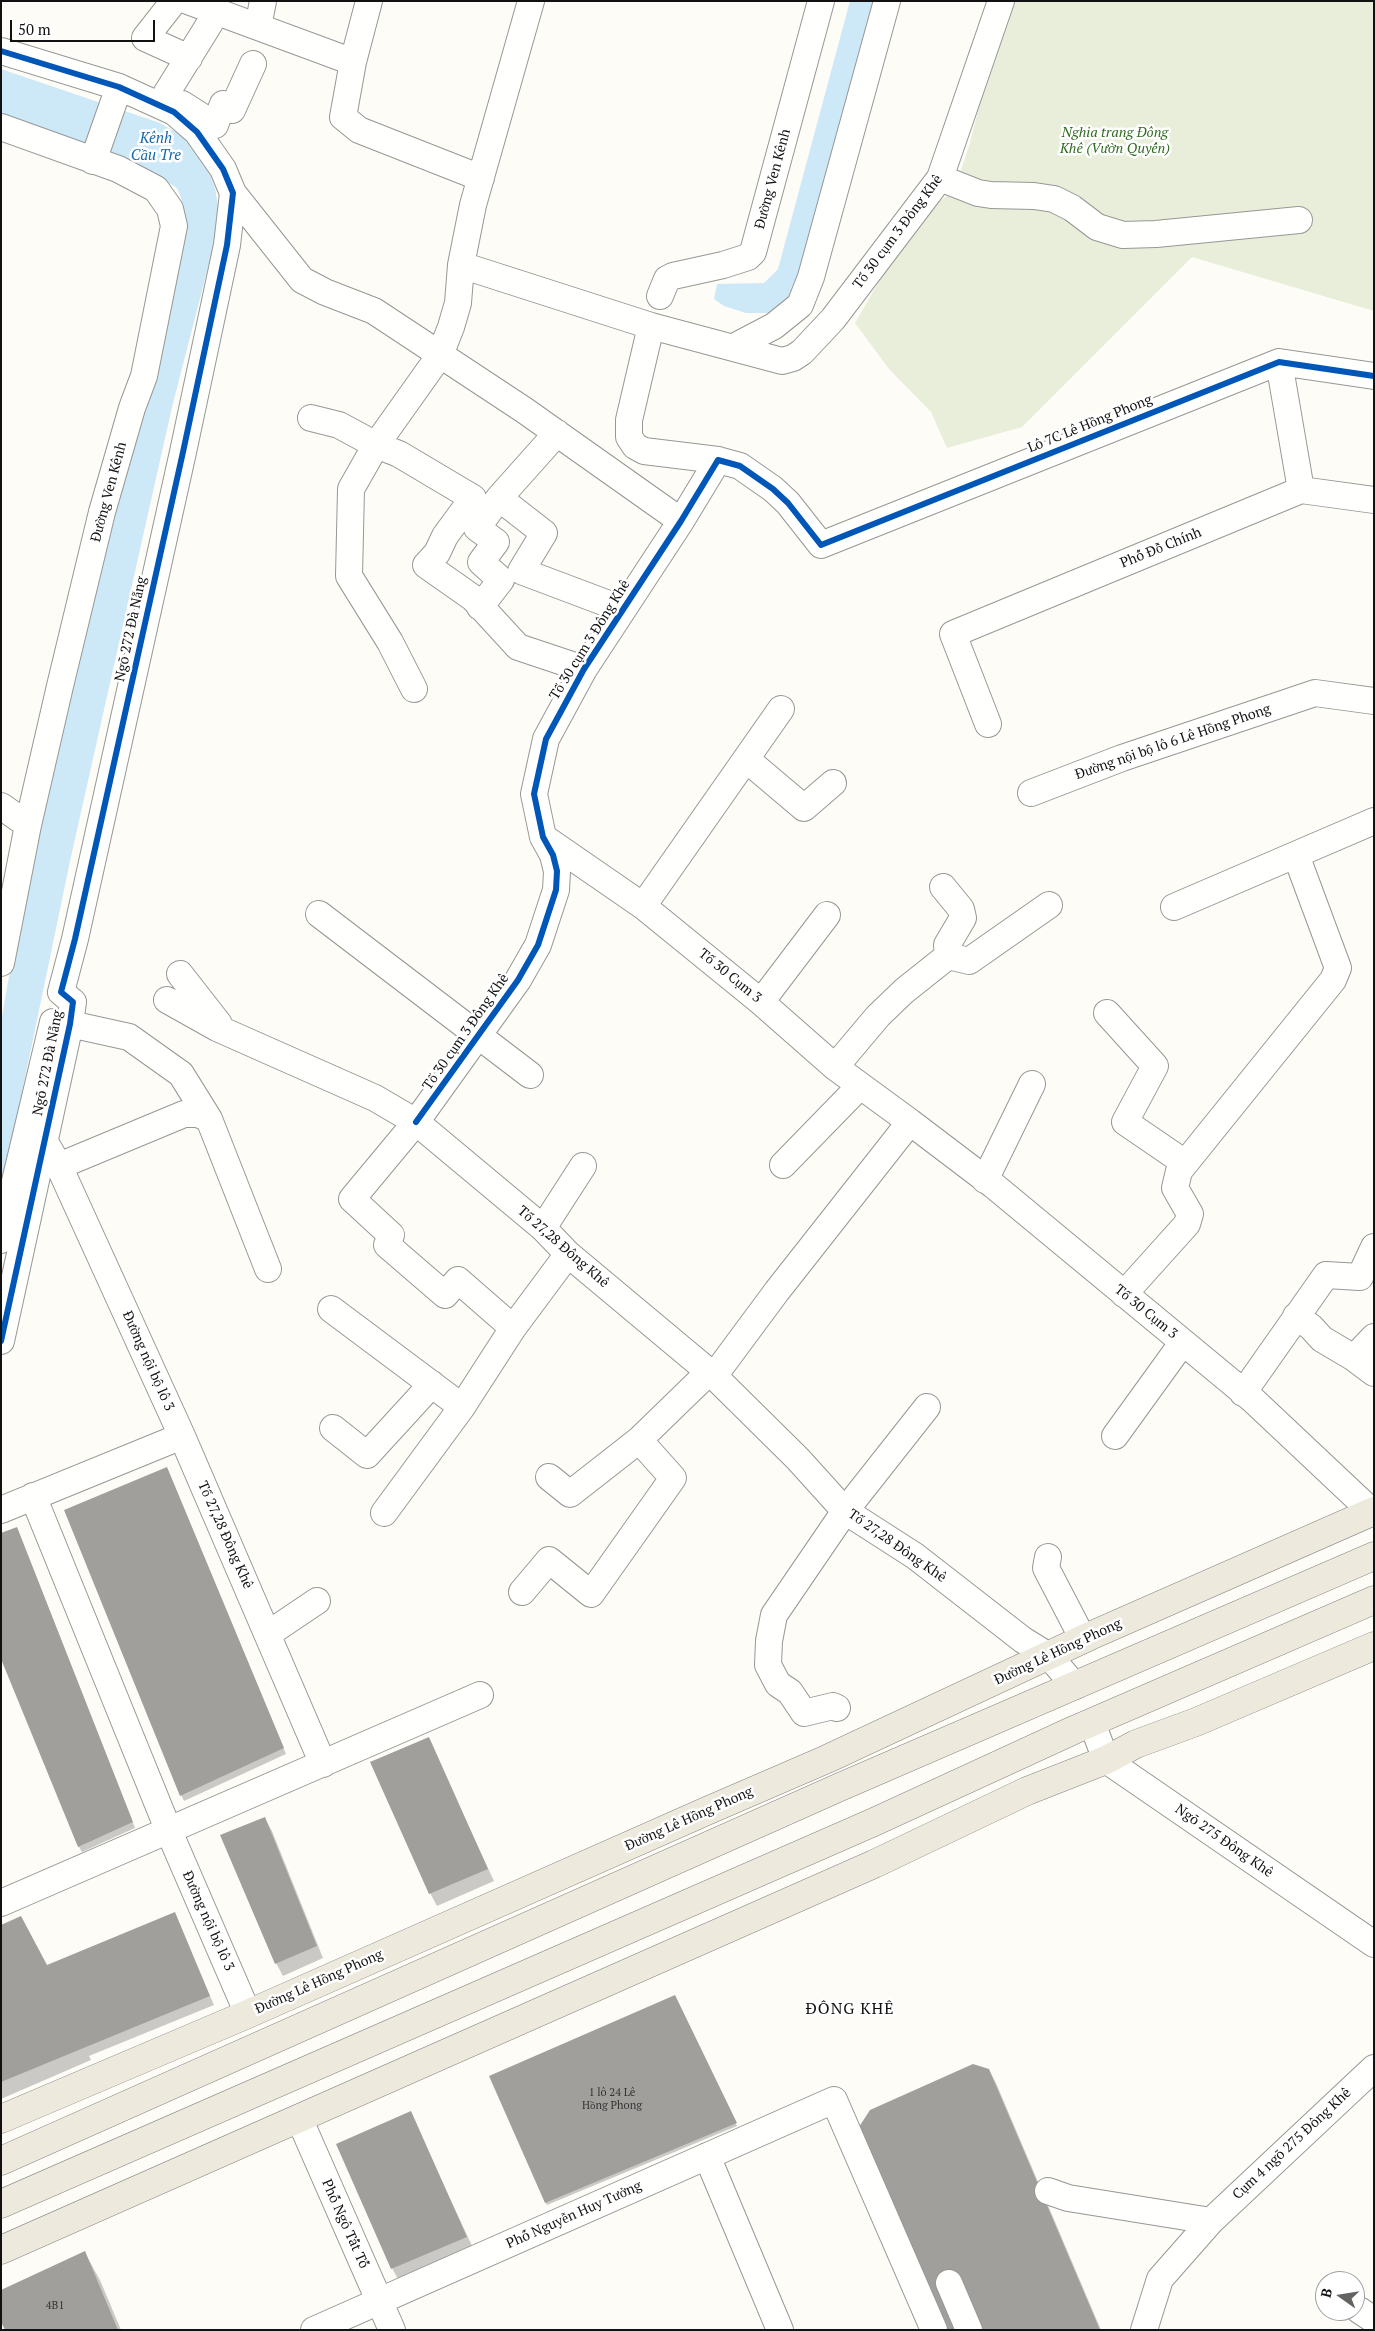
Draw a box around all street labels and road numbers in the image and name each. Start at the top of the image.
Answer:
street label: Đường Ven Kênh [752,127,794,231]
street label: Tổ 30 cụm 3 Đông Khê [850,172,946,292]
street label: Lô 7C Lê Hồng Phong [1025,391,1155,457]
street label: Đường Ven Kênh [88,440,130,544]
street label: Phố Đỗ Chính [1118,524,1204,572]
street label: Ngõ 272 Đà Nẵng [112,575,150,683]
street label: Tổ 30 cụm 3 Đông Khê [546,577,634,703]
street label: Đường nội bộ lô 6 Lê Hồng Phong [1073,701,1273,783]
street label: Tổ 30 Cụm 3 [695,945,765,1007]
street label: Tổ 30 cụm 3 Đông Khê [419,971,513,1093]
street label: Ngõ 272 Đà Nẵng [30,1009,66,1117]
street label: Tổ 27,28 Đông Khê [514,1203,612,1291]
street label: Tổ 30 Cụm 3 [1111,1281,1181,1343]
street label: Đường nội bộ lô 3 [118,1308,178,1414]
street label: Tổ 27,28 Đông Khê [194,1479,256,1591]
street label: Tổ 27,28 Đông Khê [845,1506,949,1586]
street label: Đường Lê Hồng Phong [992,1615,1124,1689]
street label: Đường Lê Hồng Phong [622,1783,756,1855]
street label: Ngõ 275 Đông Khê [1172,1801,1276,1881]
street label: Đường nội bộ lô 3 [178,1868,238,1974]
street label: Đường Lê Hồng Phong [252,1946,386,2018]
street label: Cụm 4 ngõ 275 Đông Khê [1229,2085,1355,2203]
street label: Phố Ngô Tất Tố [318,2177,372,2271]
street label: Phố Nguyễn Huy Tưởng [504,2178,644,2252]

